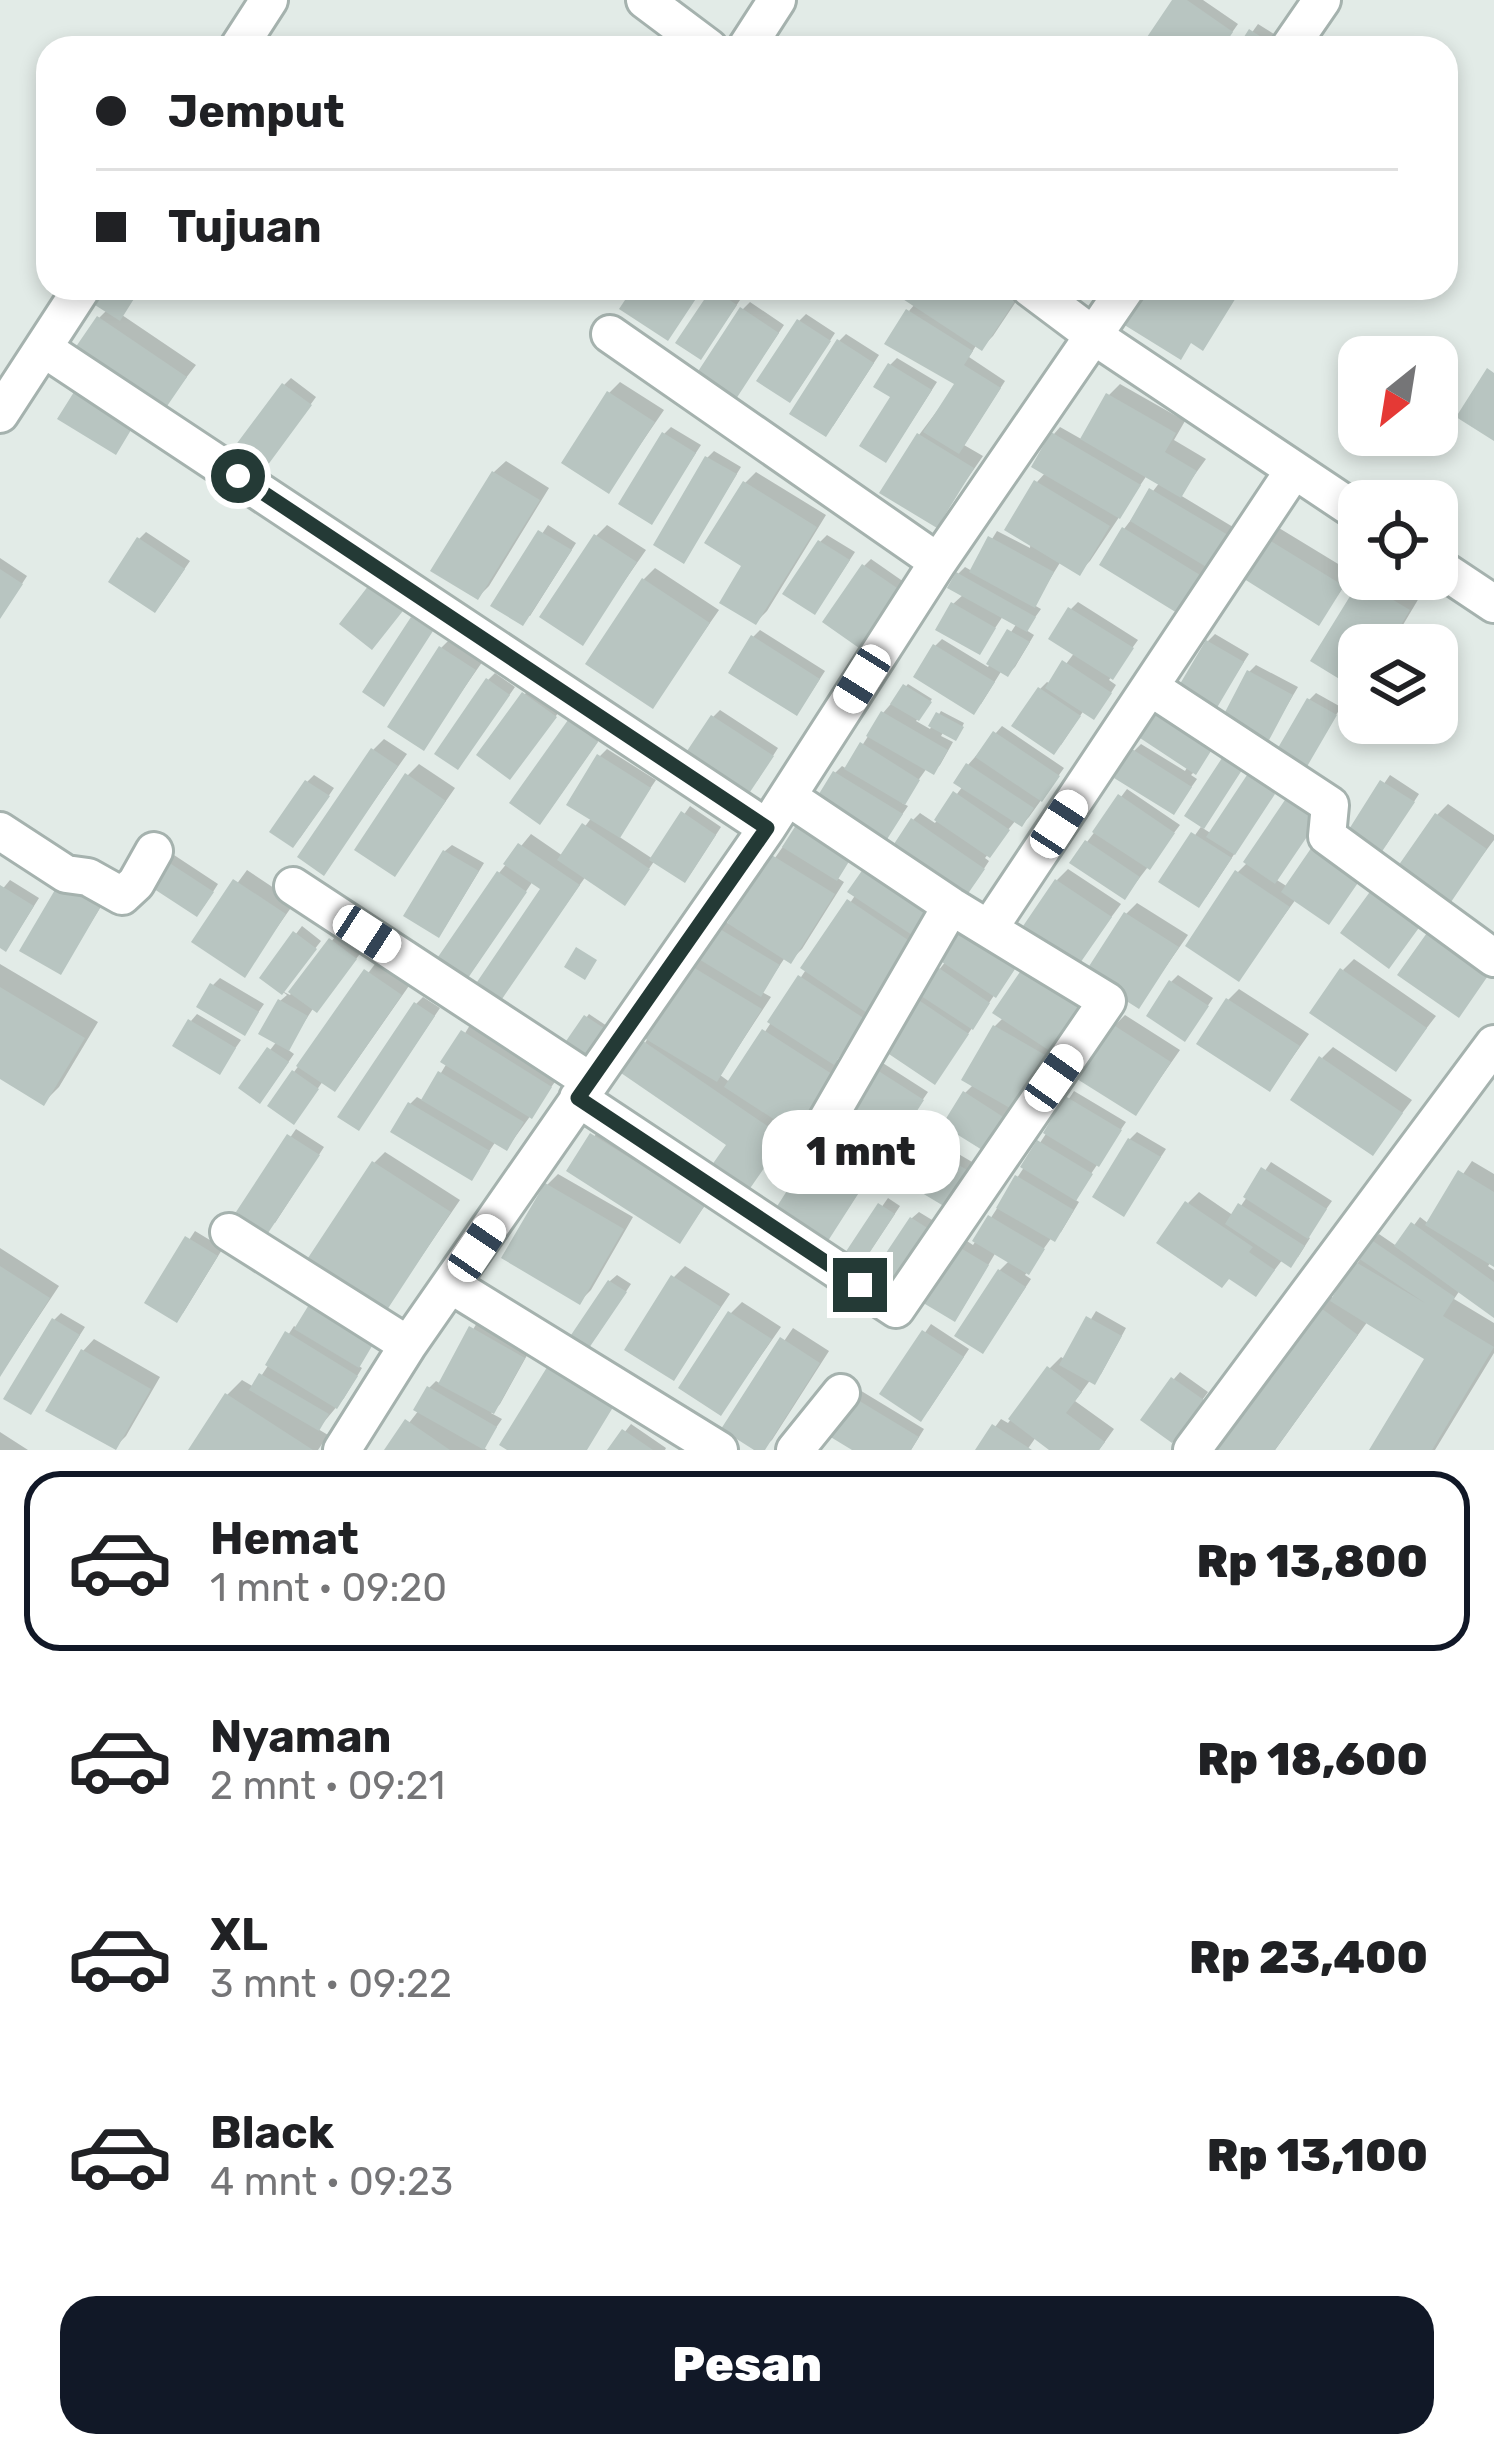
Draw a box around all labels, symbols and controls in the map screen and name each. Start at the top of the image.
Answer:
text: Jemput [168,85,344,138]
text: Tujuan [168,200,322,253]
north arrow [1338,336,1458,456]
map controls [1338,336,1458,744]
route start [211,449,265,503]
button: locate [1338,480,1458,600]
button: layers [1338,624,1458,744]
car [828,639,896,719]
car [1024,784,1094,864]
car [327,899,407,969]
car [1019,1038,1089,1118]
callout: 1 mnt [761,1111,959,1195]
text: 1 mnt [806,1129,916,1175]
car [442,1208,512,1288]
route end [833,1258,887,1312]
icon: car [66,1507,174,1615]
text: Hemat [210,1512,359,1565]
text: Rp 13,800 [1196,1535,1428,1588]
text: 1 mnt · 09:20 [210,1565,447,1611]
icon: car [66,1705,174,1813]
text: Nyaman [210,1710,391,1763]
text: Rp 18,600 [1197,1733,1428,1786]
text: 2 mnt · 09:21 [210,1763,445,1809]
icon: car [66,1903,174,2011]
text: XL [210,1908,268,1961]
text: Rp 23,400 [1189,1931,1428,1984]
text: 3 mnt · 09:22 [210,1961,452,2007]
icon: car [66,2101,174,2209]
text: Black [210,2106,334,2159]
text: Rp 13,100 [1207,2129,1428,2182]
text: 4 mnt · 09:23 [210,2159,453,2205]
button: Pesan [60,2296,1434,2434]

